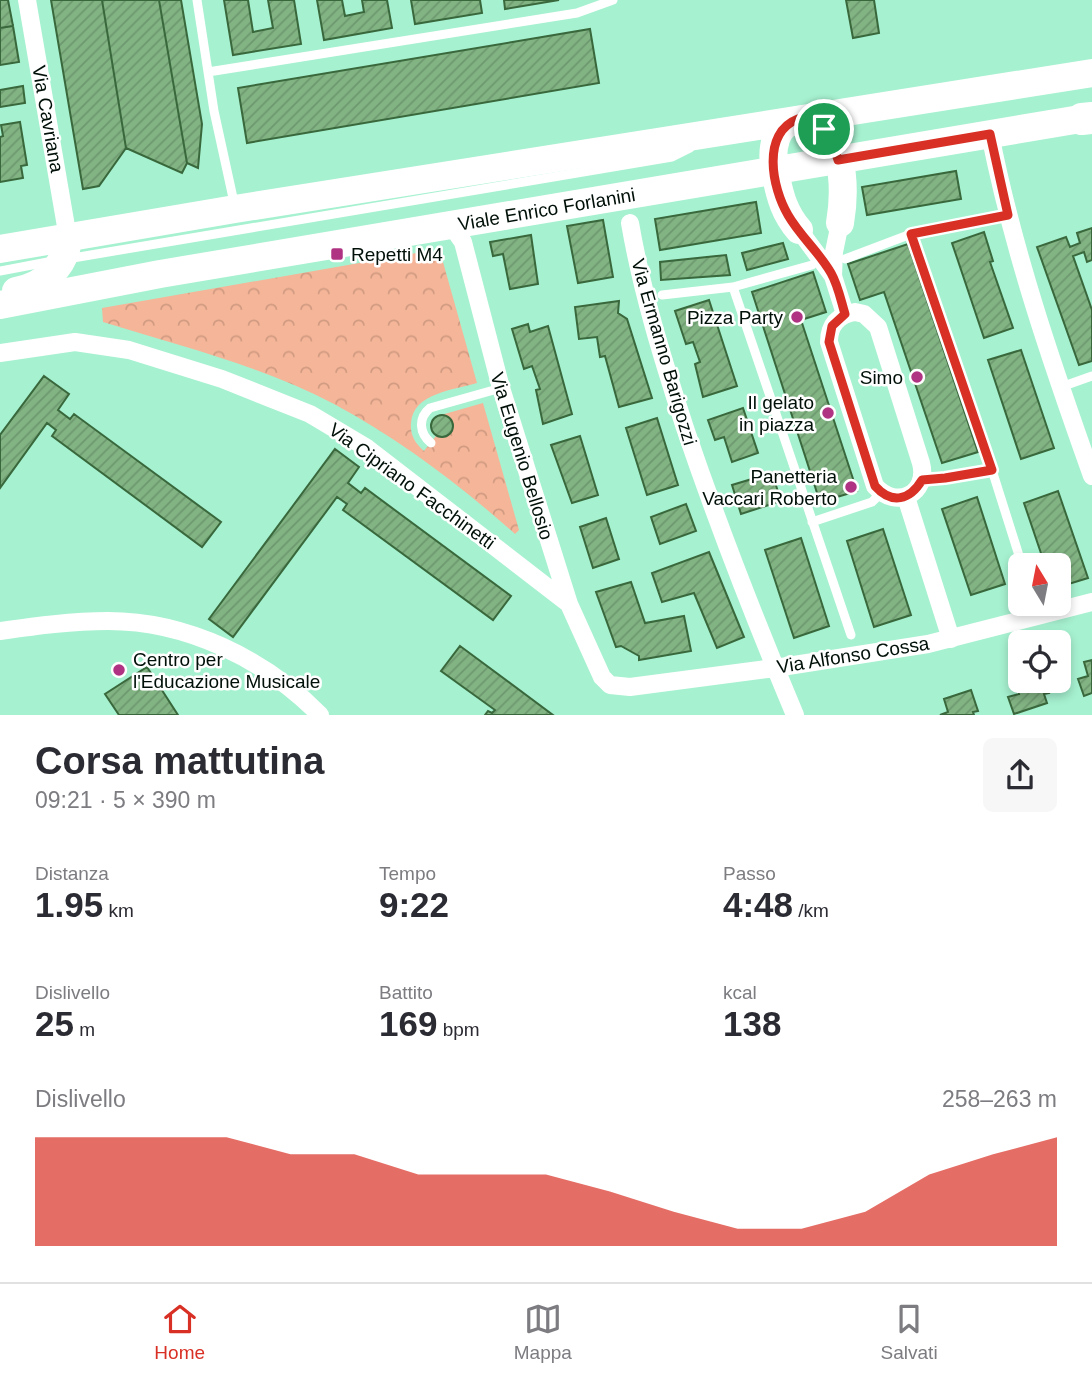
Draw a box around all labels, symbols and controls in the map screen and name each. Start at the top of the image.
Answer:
street label: Via Cavriana [28,64,68,175]
pin [794,99,854,159]
icon: arrive [805,110,843,148]
street label: Viale Enrico Forlanini [456,184,637,234]
place label: Repetti M4 [351,244,443,265]
marker: Repetti M4 [329,246,345,262]
street label: Via Ermanno Barigozzi [627,256,701,448]
place label: Pizza Party [687,307,783,328]
marker: Pizza Party [789,309,805,325]
place label: Simo [860,367,903,388]
marker: Simo [909,369,925,385]
street label: Via Eugenio Bellosio [487,370,557,542]
place label: Il gelato in piazza [739,392,814,435]
marker: Il gelato in piazza [820,405,836,421]
street label: Via Cipriano Facchinetti [325,419,499,553]
place label: Panetteria Vaccari Roberto [702,466,837,509]
marker: Panetteria Vaccari Roberto [843,479,859,495]
north arrow [1008,553,1071,616]
map controls [1008,553,1071,693]
button: locate [1008,630,1071,693]
street label: Via Alfonso Cossa [775,633,931,677]
place label: Centro per l'Educazione Musicale [133,649,320,692]
marker: Centro per l'Educazione Musicale [111,662,127,678]
button: share [983,738,1057,812]
text: Corsa mattutina [35,740,324,782]
text: 09:21 · 5 × 390 m [35,787,216,813]
text: Distanza [35,863,109,884]
text: Tempo [379,863,436,884]
text: Passo [723,863,776,884]
text: 1.95 [35,885,103,924]
text: 9:22 [379,885,449,924]
text: 4:48 [723,885,793,924]
text: km [103,900,134,921]
text: /km [793,900,829,921]
text: Dislivello [35,982,110,1003]
text: Battito [379,982,433,1003]
text: kcal [723,982,757,1003]
text: 25 [35,1004,74,1043]
text: 169 [379,1004,437,1043]
text: 138 [723,1004,781,1043]
text: m [74,1019,95,1040]
text: bpm [437,1019,480,1040]
text: Dislivello [35,1086,126,1112]
text: 258–263 m [942,1086,1057,1112]
tab: Home [154,1300,205,1364]
tab: Mappa [514,1300,572,1364]
tab: Salvati [881,1300,938,1364]

